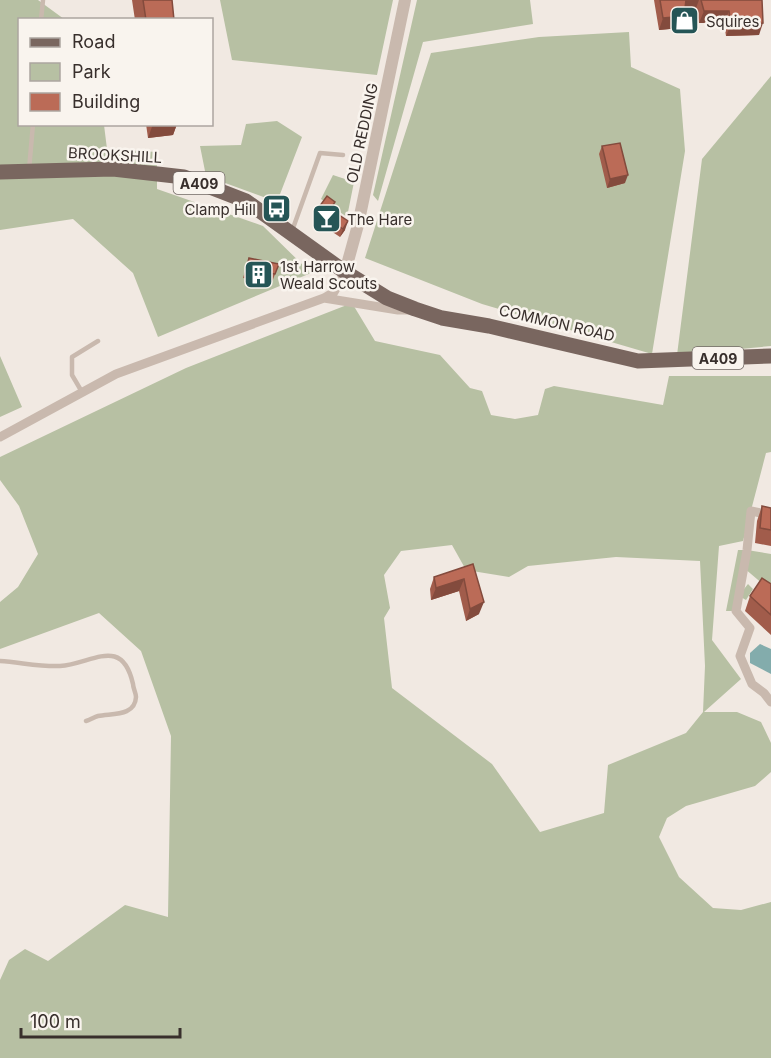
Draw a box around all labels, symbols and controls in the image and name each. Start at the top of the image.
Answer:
shop icon: Squires [669,5,701,37]
place label: Squires [706,12,759,31]
legend [18,18,213,126]
text: Road [72,31,115,52]
text: Park [72,61,111,82]
street label: OLD REDDING [342,81,382,185]
text: Building [72,91,140,112]
street label: BROOKSHILL [68,143,162,167]
road number: A409 [174,172,224,194]
bus stop icon: Clamp Hill [261,193,293,225]
place label: Clamp Hill [184,200,256,219]
bar icon: The Hare [310,203,342,235]
place label: The Hare [347,210,412,229]
place label: 1st Harrow Weald Scouts [280,257,377,293]
building icon: 1st Harrow Weald Scouts [243,259,275,291]
street label: COMMON ROAD [497,300,617,346]
road number: A409 [692,347,744,369]
scale bar [21,1001,180,1039]
text: 100 m [30,1011,81,1032]

